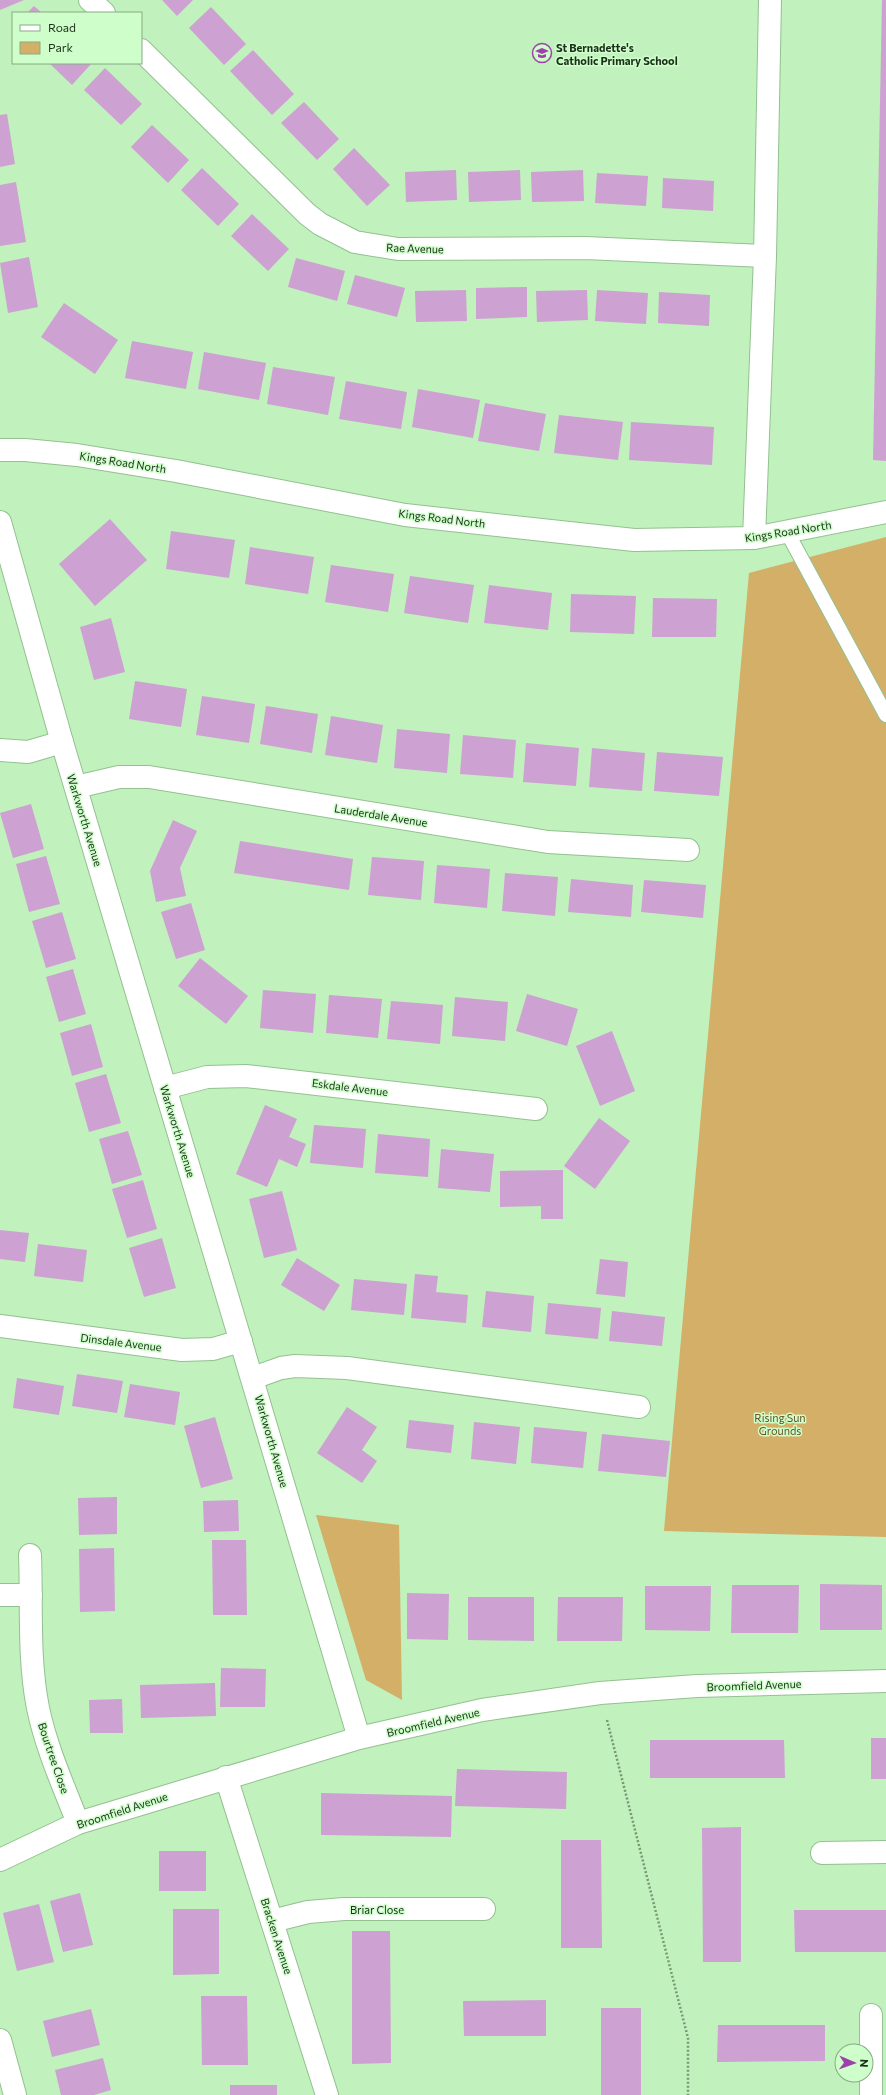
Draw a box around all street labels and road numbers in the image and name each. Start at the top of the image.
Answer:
street label: Rae Avenue [386,240,444,256]
street label: Kings Road North [79,449,167,475]
street label: Kings Road North [398,506,486,530]
street label: Kings Road North [744,518,832,544]
street label: Warkworth Avenue [65,772,105,868]
street label: Lauderdale Avenue [334,801,429,829]
street label: Eskdale Avenue [311,1076,389,1098]
street label: Warkworth Avenue [158,1083,198,1179]
street label: Dinsdale Avenue [80,1331,163,1353]
street label: Warkworth Avenue [253,1393,292,1489]
street label: Broomfield Avenue [706,1677,802,1693]
street label: Broomfield Avenue [385,1705,481,1739]
street label: Bourtree Close [36,1721,72,1795]
street label: Broomfield Avenue [75,1789,169,1831]
street label: Bracken Avenue [259,1896,295,1976]
street label: Briar Close [350,1903,404,1916]

